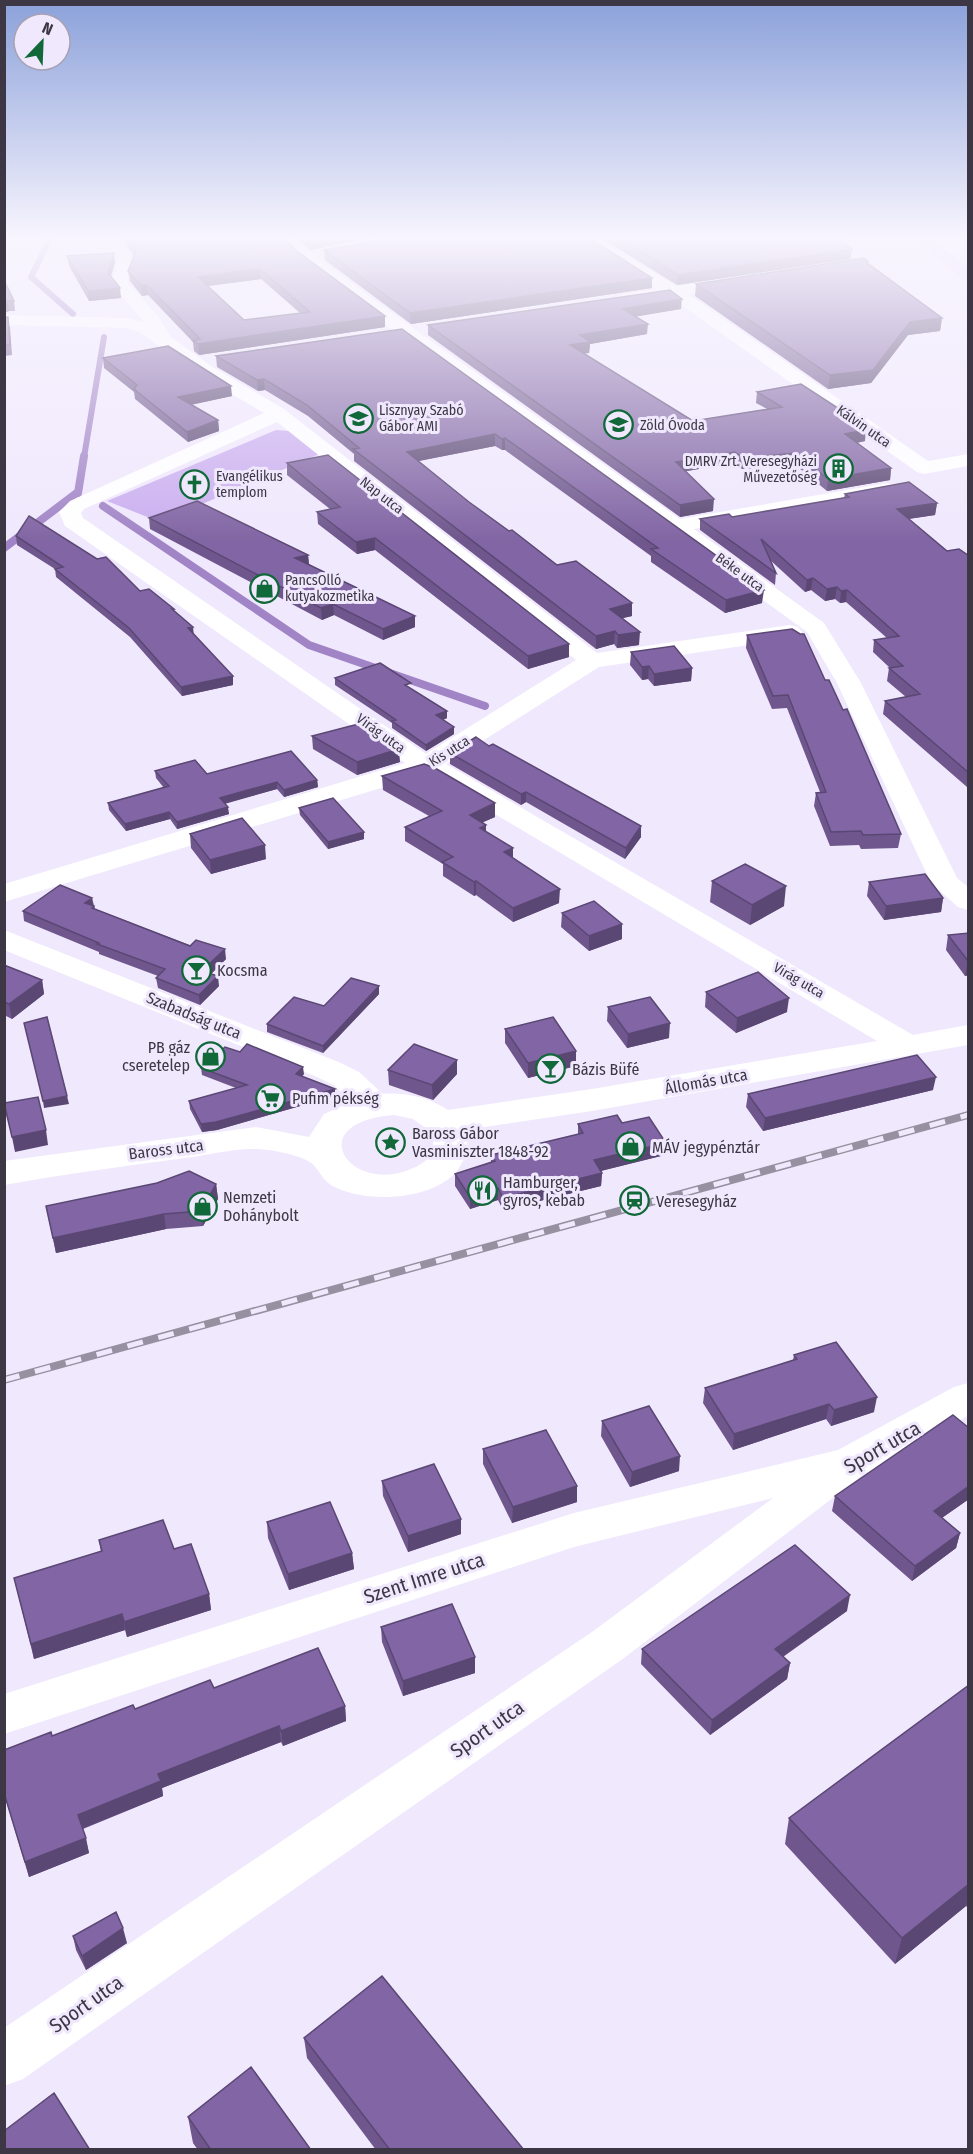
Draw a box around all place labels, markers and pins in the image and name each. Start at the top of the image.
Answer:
school or university icon: Lisznyay Szabó Gábor AMI [342,402,374,434]
place label: Lisznyay Szabó Gábor AMI [379,402,464,435]
school or university icon: Zöld Óvoda [603,409,635,441]
place label: Zöld Óvoda [640,416,705,434]
place label: DMRV Zrt. Veresegyházi Művezetőség [685,453,817,486]
building icon: DMRV Zrt. Veresegyházi Művezetőség [822,453,854,485]
church icon: Evangélikus templom [179,468,211,500]
place label: Evangélikus templom [216,468,283,501]
shop icon: PancsOlló kutyakozmetika [248,572,280,604]
place label: PancsOlló kutyakozmetika [285,572,374,605]
bar icon: Kocsma [180,954,212,986]
place label: Kocsma [217,961,268,980]
place label: PB gáz cseretelep [122,1038,190,1075]
shop icon: PB gáz cseretelep [195,1040,227,1072]
bar icon: Bázis Büfé [535,1053,567,1085]
place label: Bázis Büfé [572,1060,639,1079]
supermarket icon: Pufim pékség [255,1082,287,1114]
place label: Pufim pékség [292,1089,379,1108]
place label: Baross Gábor Vasminiszter 1848-92 [412,1124,549,1161]
place icon: Baross Gábor Vasminiszter 1848-92 [375,1126,407,1158]
shop icon: MÁV jegypénztár [615,1131,647,1163]
place label: MÁV jegypénztár [652,1138,760,1157]
place label: Hamburger, gyros, kebab [503,1173,585,1210]
restaurant icon: Hamburger, gyros, kebab [466,1175,498,1207]
station icon: Veresegyház [619,1185,651,1217]
place label: Nemzeti Dohánybolt [223,1188,300,1225]
shop icon: Nemzeti Dohánybolt [186,1190,218,1222]
place label: Veresegyház [656,1192,737,1211]

